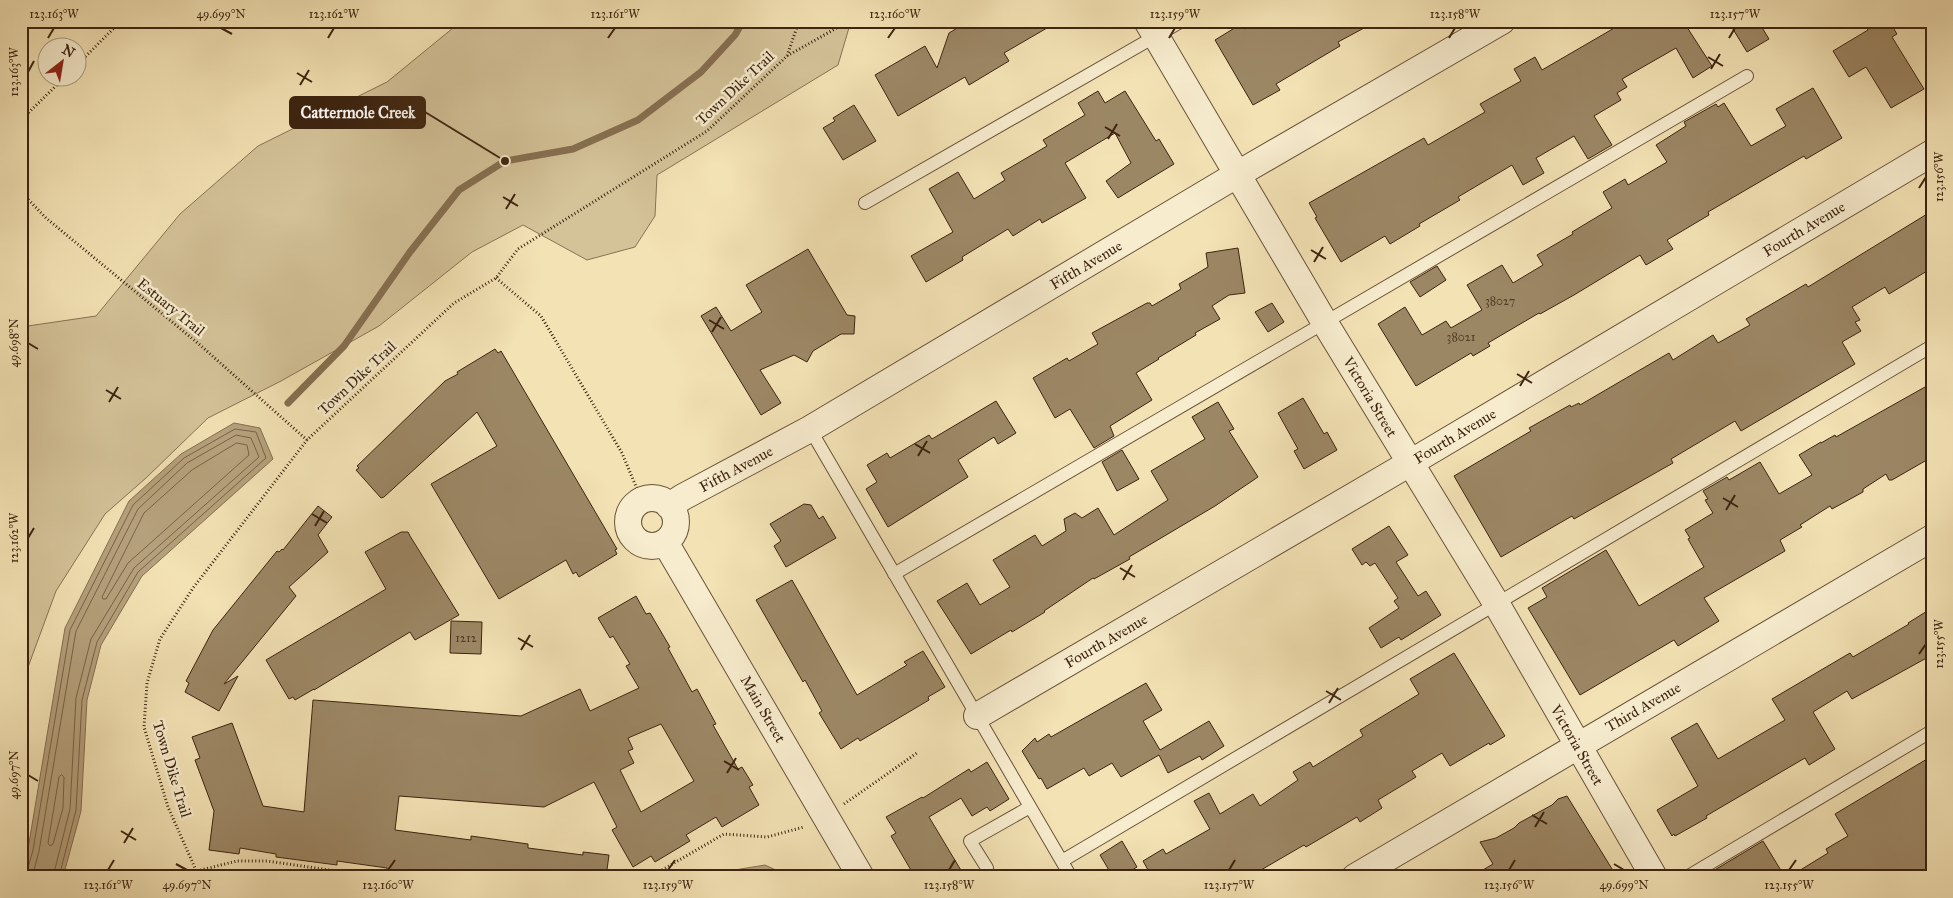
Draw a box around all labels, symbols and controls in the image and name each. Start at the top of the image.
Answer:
text: 123.163°W [29,7,79,21]
text: 49.699°N [196,7,246,21]
text: 123.162°W [309,7,360,21]
text: 123.161°W [590,7,640,21]
text: 123.160°W [869,7,921,21]
text: 123.159°W [1150,7,1201,21]
text: 123.158°W [1430,7,1481,21]
text: 123.157°W [1710,7,1761,21]
north arrow [38,38,88,88]
text: N [59,41,78,62]
text: 123.163°W [7,47,21,97]
street label: Town Dike Trail [692,47,778,129]
callout: Cattermole Creek [290,97,425,128]
text: Cattermole Creek [300,103,416,122]
text: 123.156°W [1932,151,1946,202]
street label: Fourth Avenue [1760,197,1848,261]
street label: Fifth Avenue [1047,236,1125,294]
street label: Estuary Trail [134,274,209,340]
house number: 38027 [1485,294,1515,308]
text: 49.698°N [7,318,21,368]
house number: 38021 [1447,330,1476,344]
street label: Town Dike Trail [314,337,400,419]
street label: Victoria Street [1339,353,1401,441]
street label: Fourth Avenue [1411,404,1499,468]
street label: Fifth Avenue [696,442,776,496]
text: 123.162°W [7,512,21,563]
street label: Fourth Avenue [1061,610,1151,672]
text: 123.155°W [1932,619,1946,669]
house number: 1212 [455,631,477,645]
street label: Main Street [737,672,790,746]
street label: Third Avenue [1602,678,1684,736]
street label: Victoria Street [1546,701,1608,789]
street label: Town Dike Trail [149,718,196,820]
text: 49.697°N [7,750,21,800]
text: 123.161°W [83,878,133,892]
text: 49.697°N [162,878,212,892]
text: 123.160°W [362,878,414,892]
text: 123.159°W [643,878,694,892]
text: 123.158°W [924,878,975,892]
text: 123.157°W [1204,878,1255,892]
text: 123.156°W [1484,878,1535,892]
text: 49.699°N [1599,878,1649,892]
text: 123.155°W [1764,878,1814,892]

